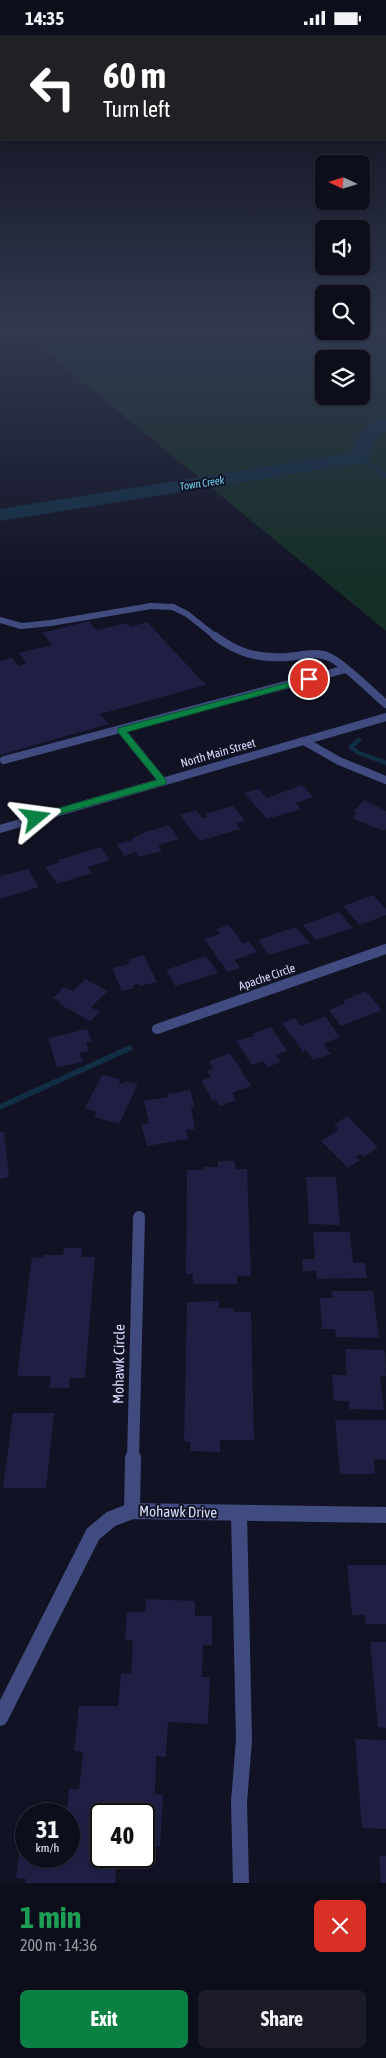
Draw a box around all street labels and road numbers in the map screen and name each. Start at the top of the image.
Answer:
street label: North Main Street [179,735,258,770]
street label: Apache Circle [237,961,297,993]
street label: Mohawk Circle [109,1324,128,1404]
street label: Mohawk Drive [139,1502,217,1521]

